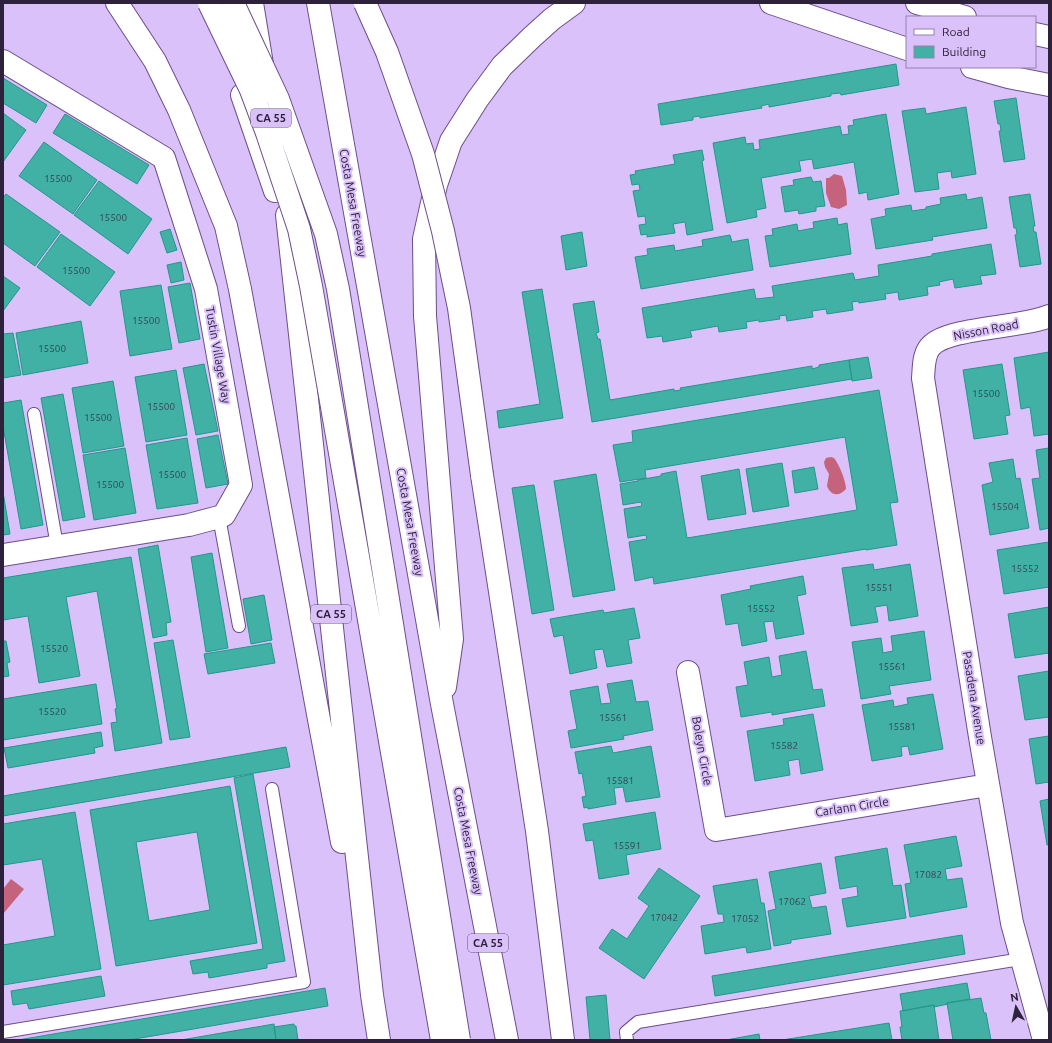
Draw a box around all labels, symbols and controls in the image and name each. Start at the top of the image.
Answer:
legend [906,16,1036,68]
text: Road [942,25,970,38]
text: Building [942,45,986,58]
road number: CA 55 [251,109,291,127]
street label: Costa Mesa Freeway [338,148,369,258]
house number: 15500 [44,173,72,184]
house number: 15500 [99,212,127,223]
house number: 15500 [62,265,90,276]
street label: Tustin Village Way [204,305,233,405]
house number: 15500 [132,315,160,326]
street label: Nisson Road [952,317,1020,342]
house number: 15500 [38,343,66,354]
house number: 15500 [972,388,1000,399]
house number: 15500 [147,401,175,412]
house number: 15500 [84,412,112,423]
street label: Costa Mesa Freeway [395,467,426,577]
house number: 15500 [158,469,186,480]
house number: 15500 [96,479,124,490]
house number: 15504 [991,501,1019,512]
house number: 15552 [1011,563,1039,574]
house number: 15551 [865,582,893,593]
house number: 15552 [747,603,775,614]
road number: CA 55 [311,605,351,623]
house number: 15520 [40,643,68,654]
street label: Pasadena Avenue [961,650,988,746]
house number: 15561 [878,661,906,672]
house number: 15520 [38,706,66,717]
house number: 15561 [599,712,627,723]
street label: Boleyn Circle [690,715,715,786]
house number: 15581 [888,721,916,732]
house number: 15582 [770,740,798,751]
house number: 15581 [606,775,634,786]
street label: Costa Mesa Freeway [452,786,485,896]
street label: Carlann Circle [814,794,889,819]
house number: 15591 [613,840,641,851]
house number: 17082 [914,869,942,880]
house number: 17062 [778,896,806,907]
house number: 17042 [650,912,678,923]
house number: 17052 [731,913,759,924]
road number: CA 55 [468,934,508,952]
north arrow [996,987,1036,1027]
text: N [1009,991,1019,1004]

